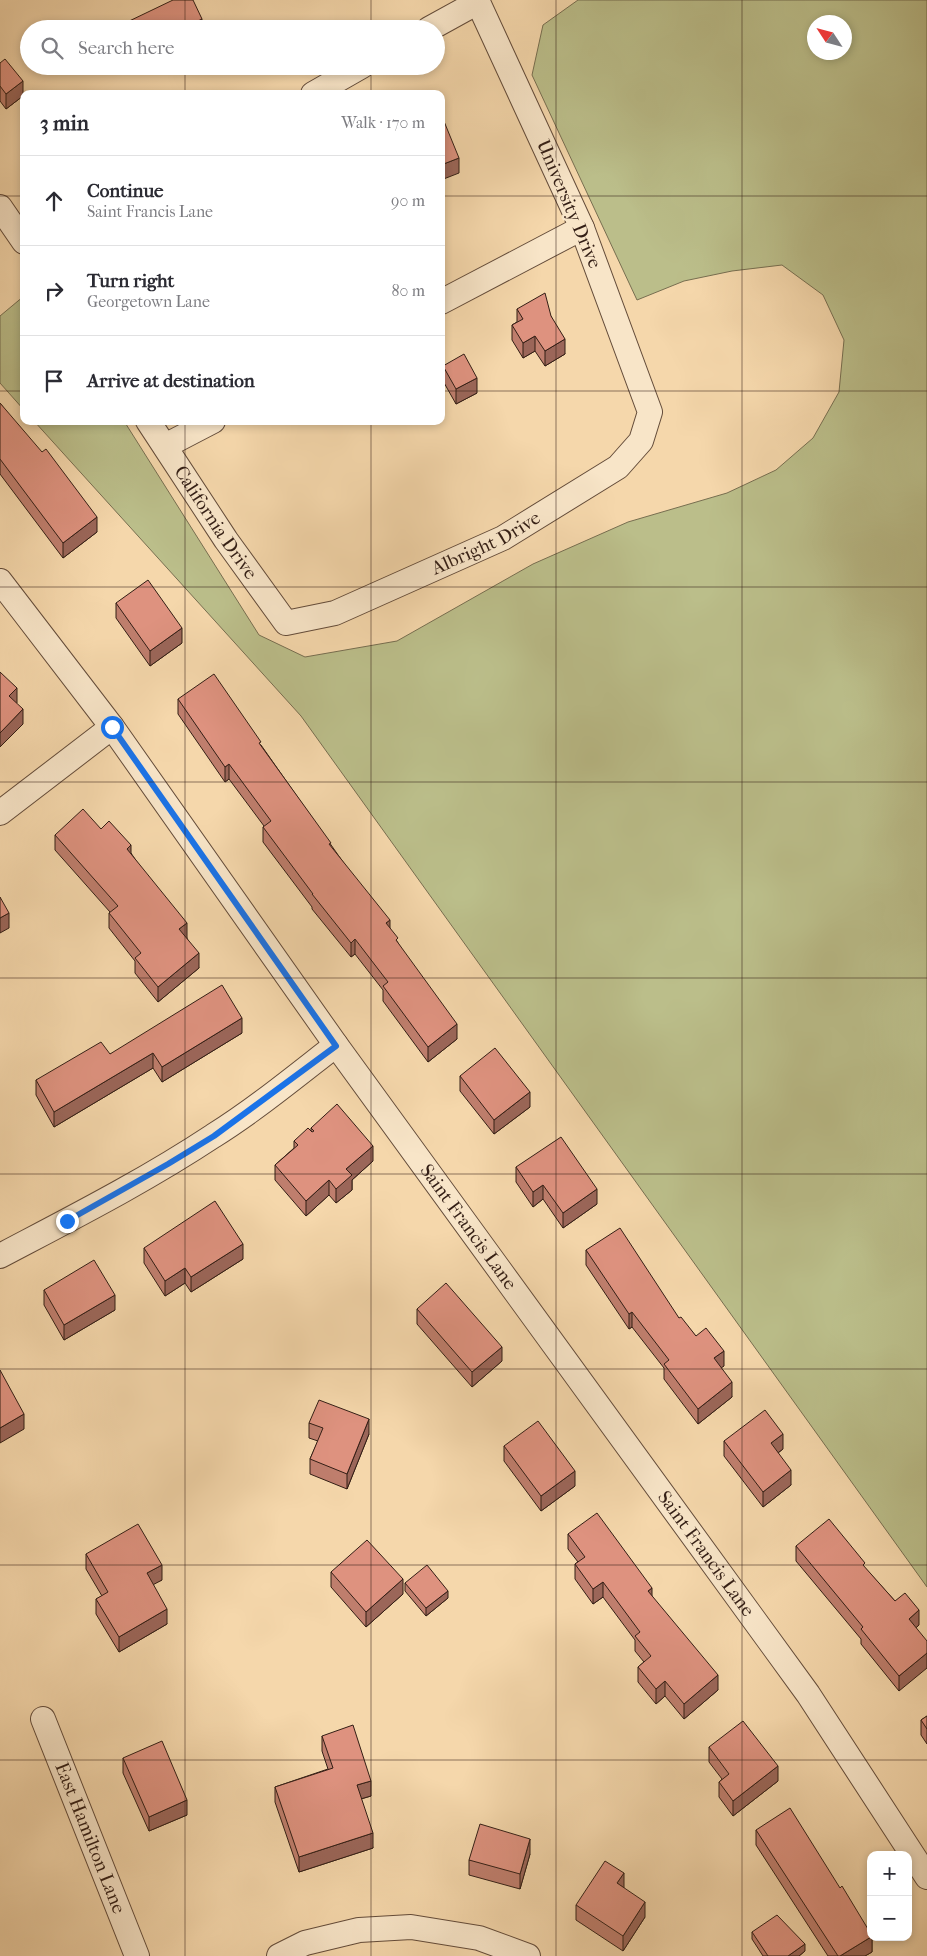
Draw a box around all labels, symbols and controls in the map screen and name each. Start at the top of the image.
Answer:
north arrow [807,15,852,60]
search box [20,20,445,75]
icon: search [38,34,66,62]
text: Search here [78,37,174,59]
text: 3 min [40,111,89,135]
text: Walk · 170 m [341,113,425,132]
street label: University Drive [532,136,606,272]
text: Continue [87,180,163,202]
icon: ahead [40,187,68,215]
text: 90 m [391,191,425,210]
text: Saint Francis Lane [87,202,213,221]
text: Turn right [87,270,174,292]
icon: right [40,277,68,305]
text: 80 m [391,281,425,300]
text: Georgetown Lane [87,292,210,311]
icon: arrive [40,367,68,395]
text: Arrive at destination [87,370,255,392]
street label: California Drive [169,462,262,583]
street label: Albright Drive [427,507,544,580]
route start [101,716,124,739]
street label: Saint Francis Lane [415,1160,521,1294]
route end [56,1210,79,1233]
street label: Saint Francis Lane [653,1487,759,1621]
street label: East Hamilton Lane [50,1759,130,1917]
map controls [867,1851,912,1941]
button: + [867,1851,912,1896]
button: − [867,1896,912,1941]

